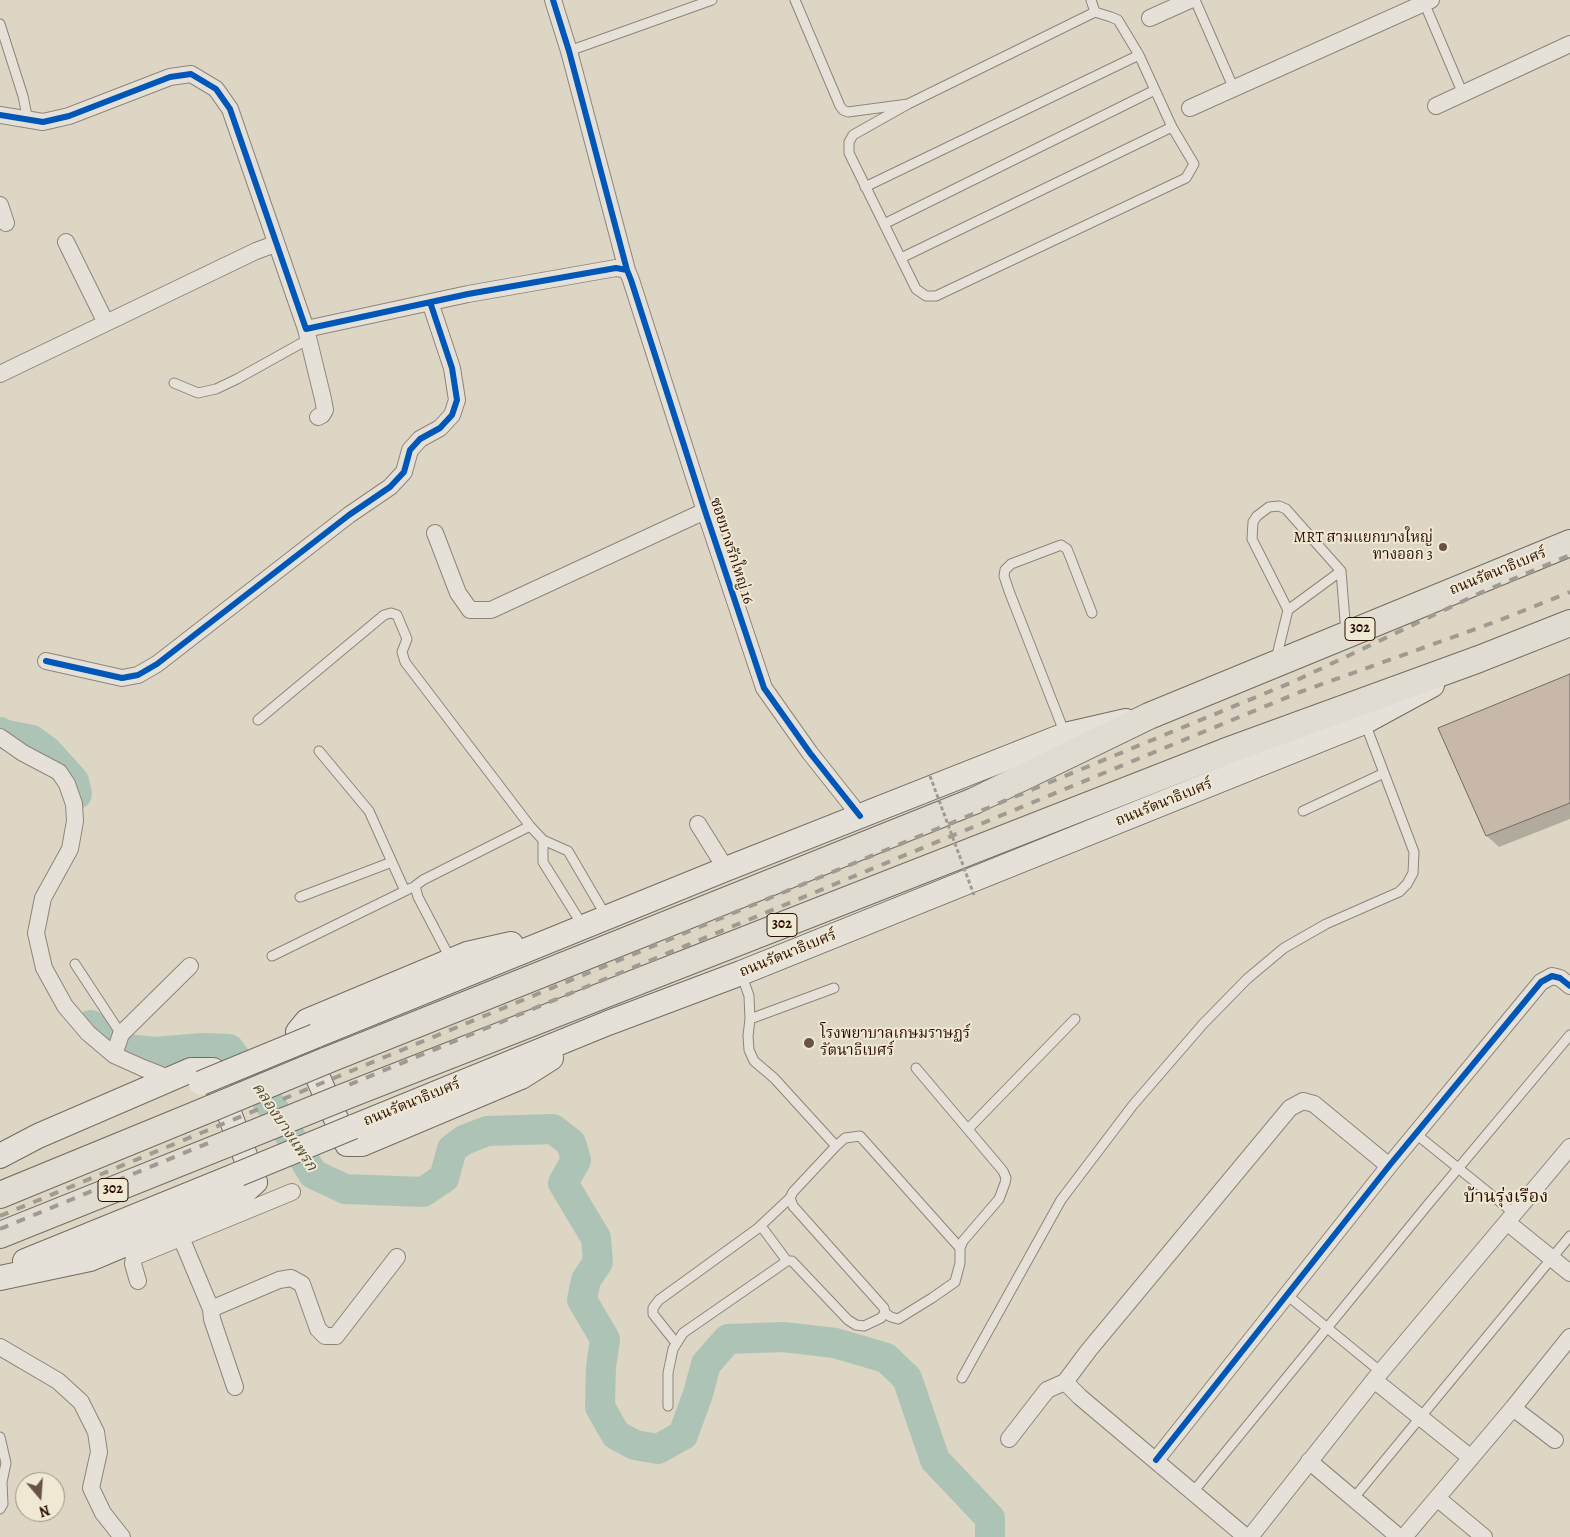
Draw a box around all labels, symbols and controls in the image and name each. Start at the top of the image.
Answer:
street label: ซอยบางรักใหญ่ 16 [705,496,757,606]
place label: MRT สามแยกบางใหญ่ ทางออก 3 [1294,529,1433,564]
marker: MRT สามแยกบางใหญ่ ทางออก 3 [1437,541,1449,553]
street label: ถนนรัตนาธิเบศร์ [1447,544,1549,600]
road number: 302 [1345,618,1375,640]
street label: ถนนรัตนาธิเบศร์ [1113,775,1215,831]
road number: 302 [767,914,797,936]
street label: ถนนรัตนาธิเบศร์ [737,926,839,982]
place label: โรงพยาบาลเกษมราษฏร์ รัตนาธิเบศร์ [820,1025,970,1060]
marker: โรงพยาบาลเกษมราษฏร์ รัตนาธิเบศร์ [802,1036,816,1050]
street label: ถนนรัตนาธิเบศร์ [361,1075,463,1131]
water label: คลองบางแพรก [247,1079,321,1175]
road number: 302 [98,1178,128,1202]
district label: บ้านรุ่งเรือง [1464,1187,1548,1209]
north arrow [15,1472,65,1522]
text: N [37,1500,52,1521]

